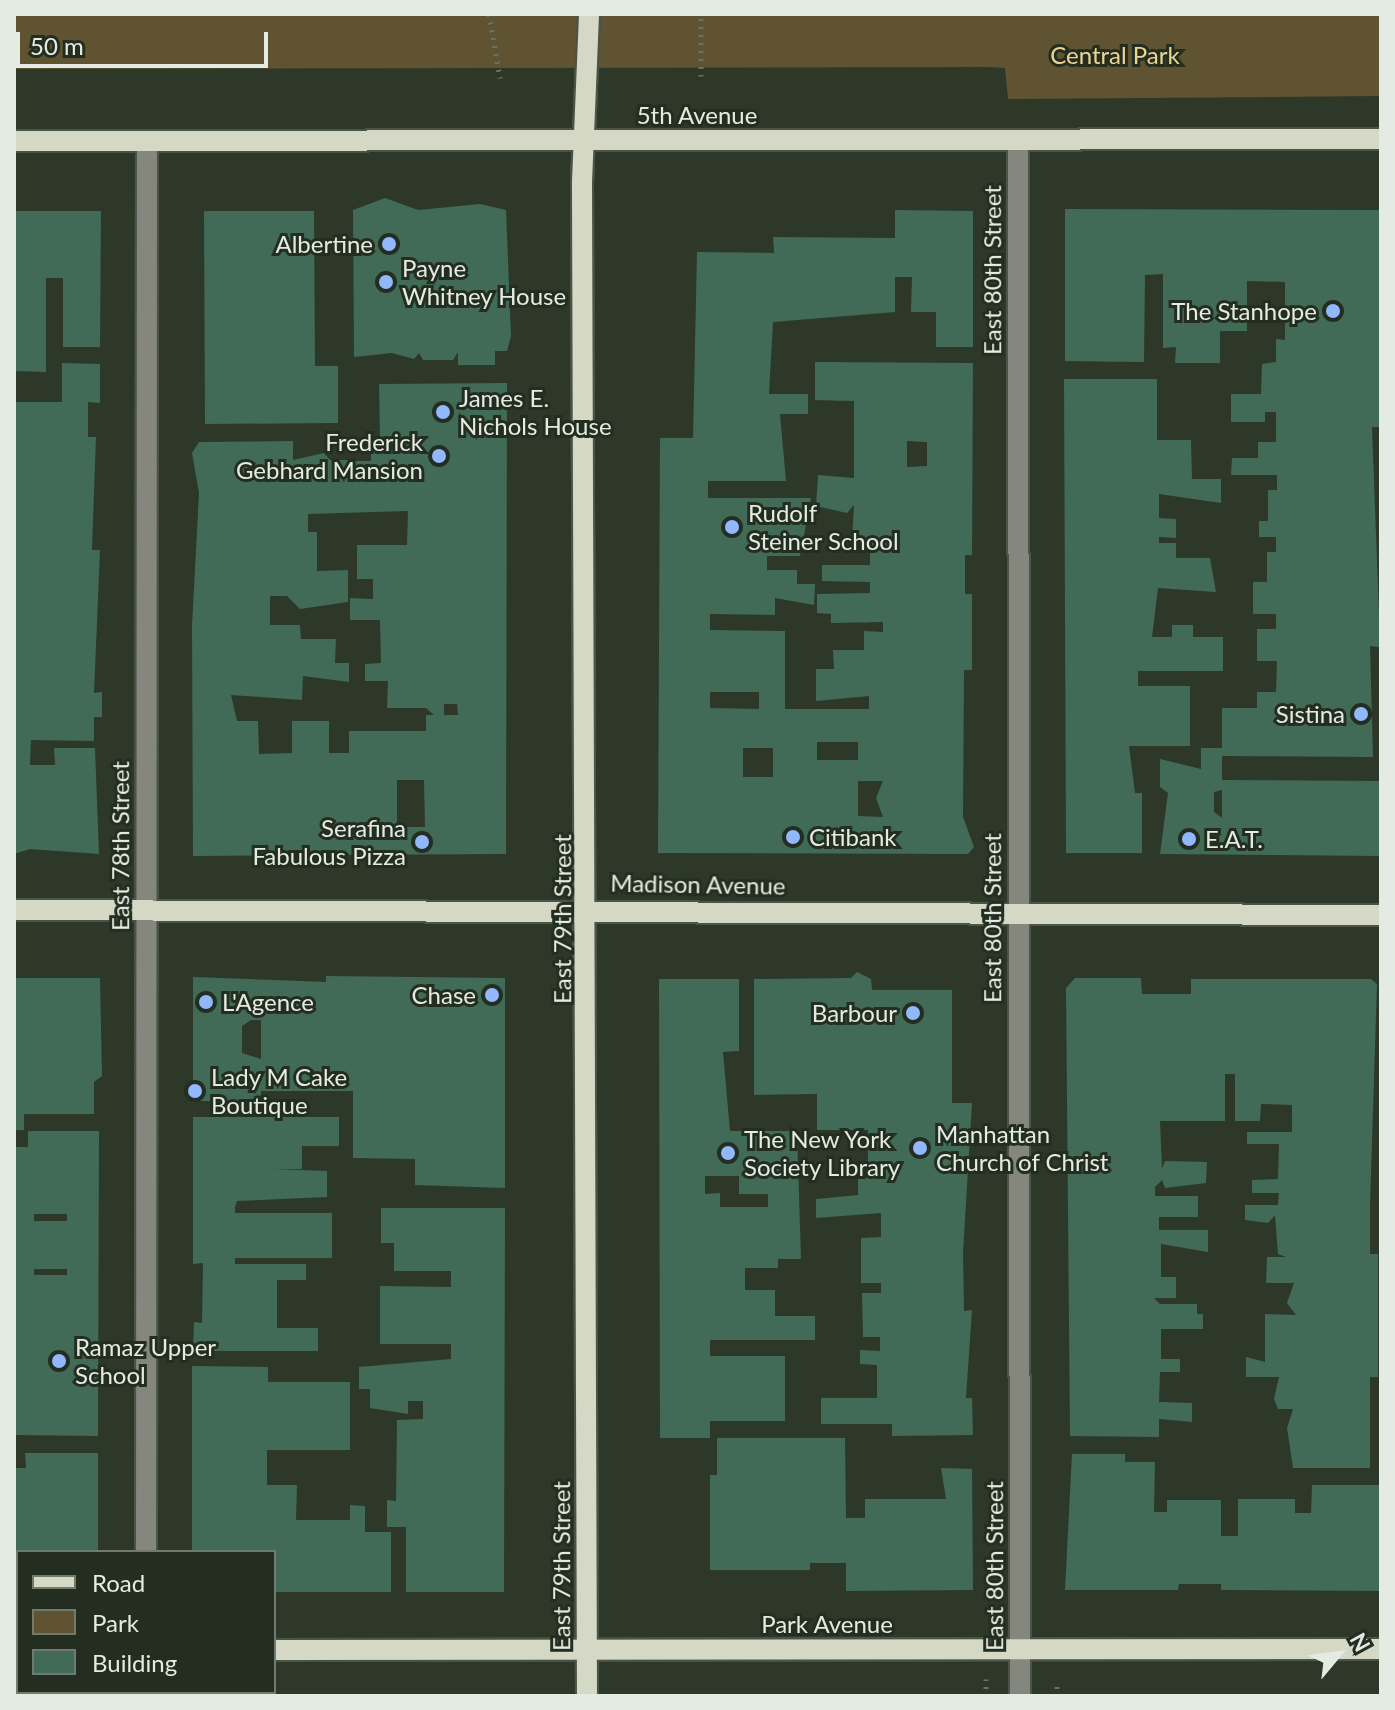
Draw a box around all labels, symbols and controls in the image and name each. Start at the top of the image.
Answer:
scale bar [20,16,272,66]
text: 50 m [30,31,84,60]
park label: Central Park [1050,41,1180,69]
street label: 5th Avenue [636,101,758,129]
street label: East 80th Street [978,185,1006,355]
place label: Albertine [275,230,373,258]
marker: Albertine [380,235,398,253]
place label: Payne Whitney House [402,254,567,310]
marker: Payne Whitney House [377,273,395,291]
place label: The Stanhope [1171,297,1317,325]
marker: The Stanhope [1324,302,1342,320]
place label: James E. Nichols House [459,384,612,440]
marker: James E. Nichols House [434,403,452,421]
place label: Frederick Gebhard Mansion [236,428,423,484]
marker: Frederick Gebhard Mansion [430,447,448,465]
place label: Rudolf Steiner School [748,499,899,555]
marker: Rudolf Steiner School [723,518,741,536]
place label: Sistina [1276,700,1345,728]
marker: Sistina [1352,705,1370,723]
street label: East 78th Street [106,761,134,931]
place label: Serafina Fabulous Pizza [252,814,406,870]
place label: Citibank [809,823,897,851]
place label: E.A.T. [1205,825,1263,853]
marker: Citibank [784,828,802,846]
marker: E.A.T. [1180,830,1198,848]
marker: Serafina Fabulous Pizza [413,833,431,851]
street label: East 80th Street [978,833,1006,1003]
street label: East 79th Street [548,834,576,1004]
street label: Madison Avenue [610,868,786,900]
place label: Chase [412,981,476,1009]
marker: Chase [483,986,501,1004]
place label: L'Agence [222,988,314,1016]
marker: L'Agence [197,993,215,1011]
place label: Barbour [812,999,897,1027]
marker: Barbour [904,1004,922,1022]
place label: Lady M Cake Boutique [211,1063,348,1119]
marker: Lady M Cake Boutique [186,1082,204,1100]
place label: Manhattan Church of Christ [936,1120,1109,1176]
place label: The New York Society Library [744,1125,901,1181]
marker: Manhattan Church of Christ [911,1139,929,1157]
marker: The New York Society Library [719,1144,737,1162]
place label: Ramaz Upper School [75,1333,216,1389]
marker: Ramaz Upper School [50,1352,68,1370]
street label: East 79th Street [547,1481,575,1651]
street label: East 80th Street [980,1481,1008,1651]
legend [16,1550,276,1694]
text: Road [92,1568,145,1597]
text: Park [92,1608,139,1637]
street label: Park Avenue [761,1610,893,1638]
north arrow [1299,1614,1379,1694]
text: N [1345,1628,1376,1656]
text: Building [92,1648,177,1677]

